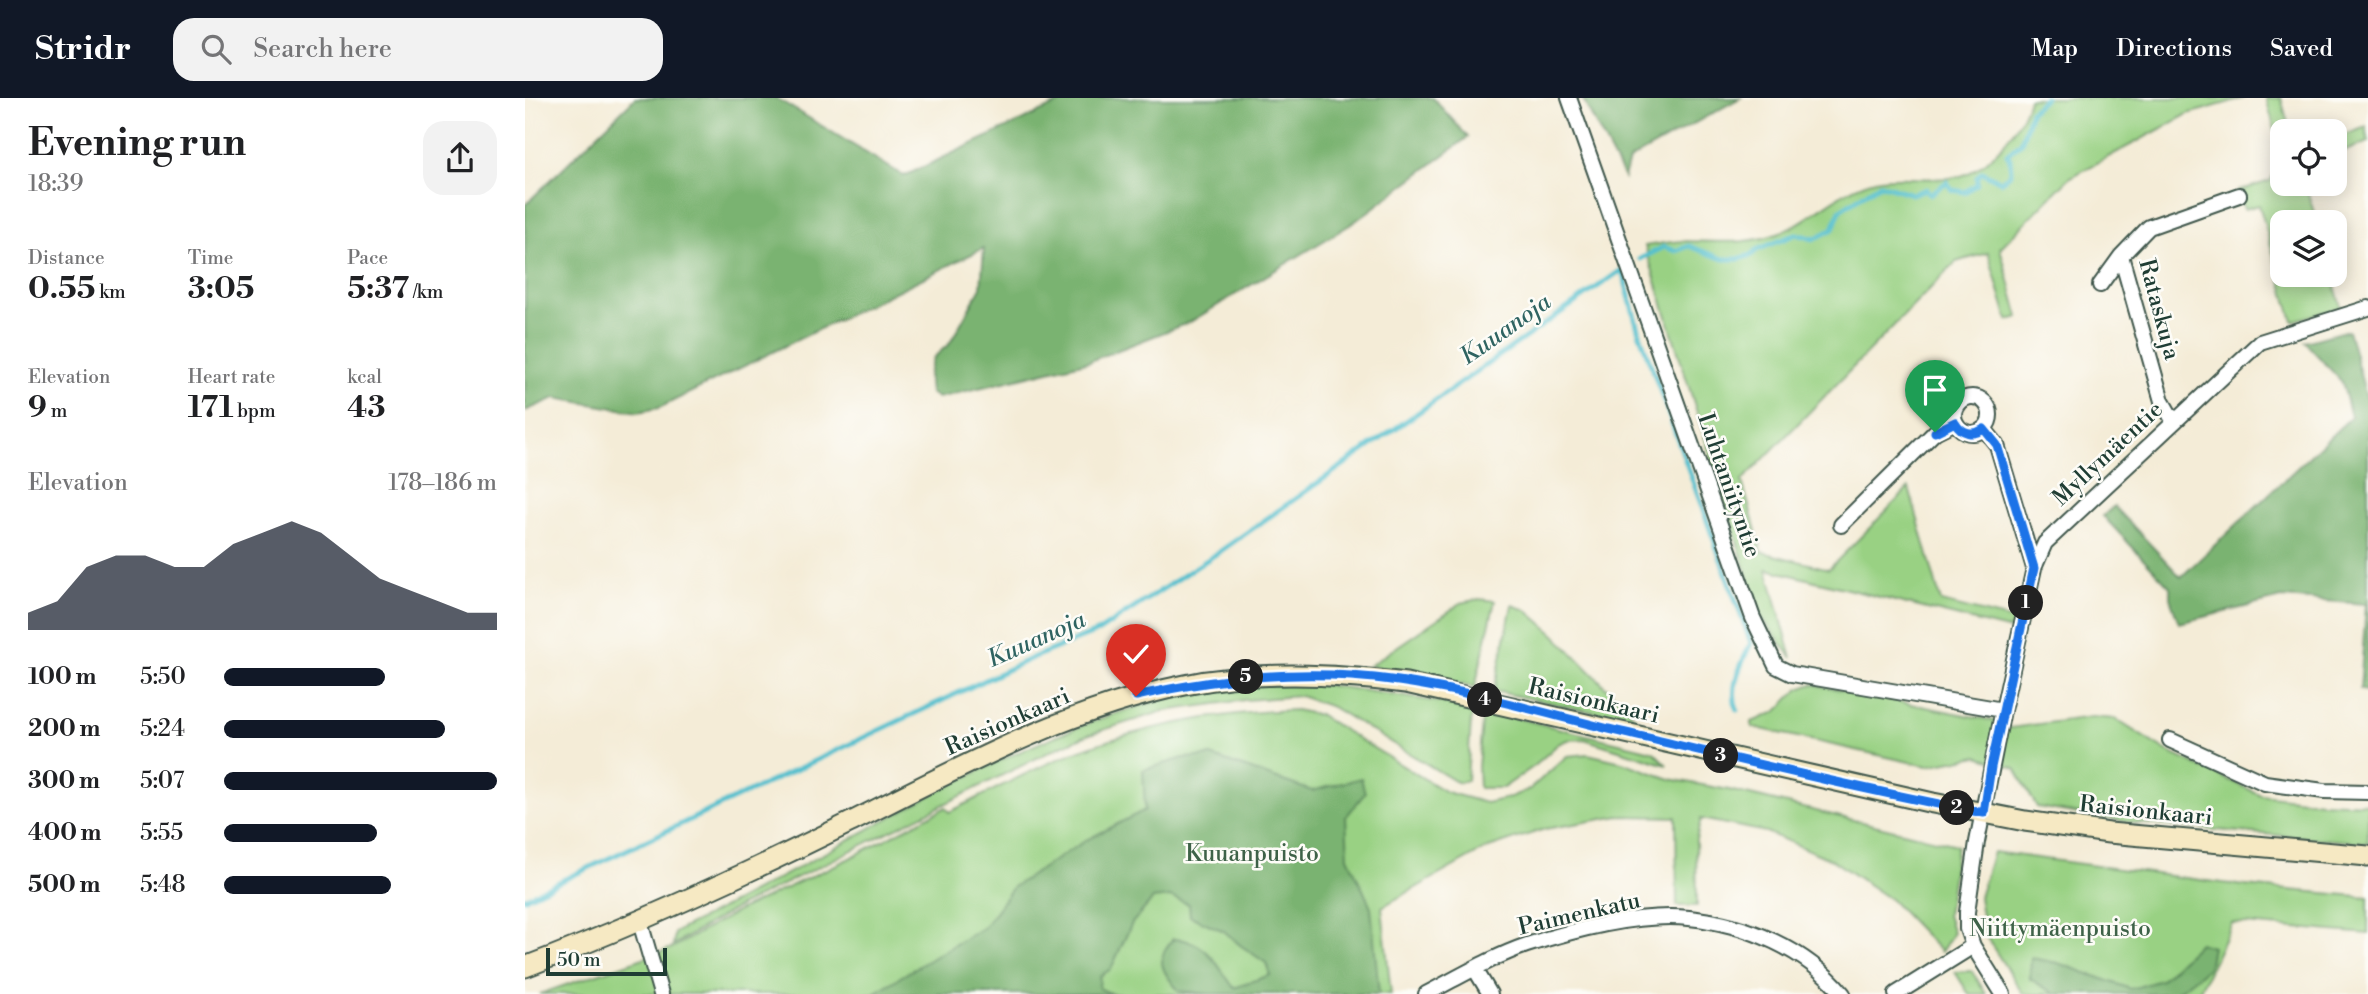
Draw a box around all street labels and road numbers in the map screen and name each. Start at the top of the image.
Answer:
street label: Rataskuja [2132,256,2186,363]
street label: Myllymäentie [2047,395,2169,512]
street label: Luhtaniityntie [1691,409,1767,561]
street label: Raisionkaari [1525,672,1662,730]
street label: Raisionkaari [941,682,1074,762]
street label: Raisionkaari [2078,790,2214,832]
street label: Paimenkatu [1515,886,1643,942]

